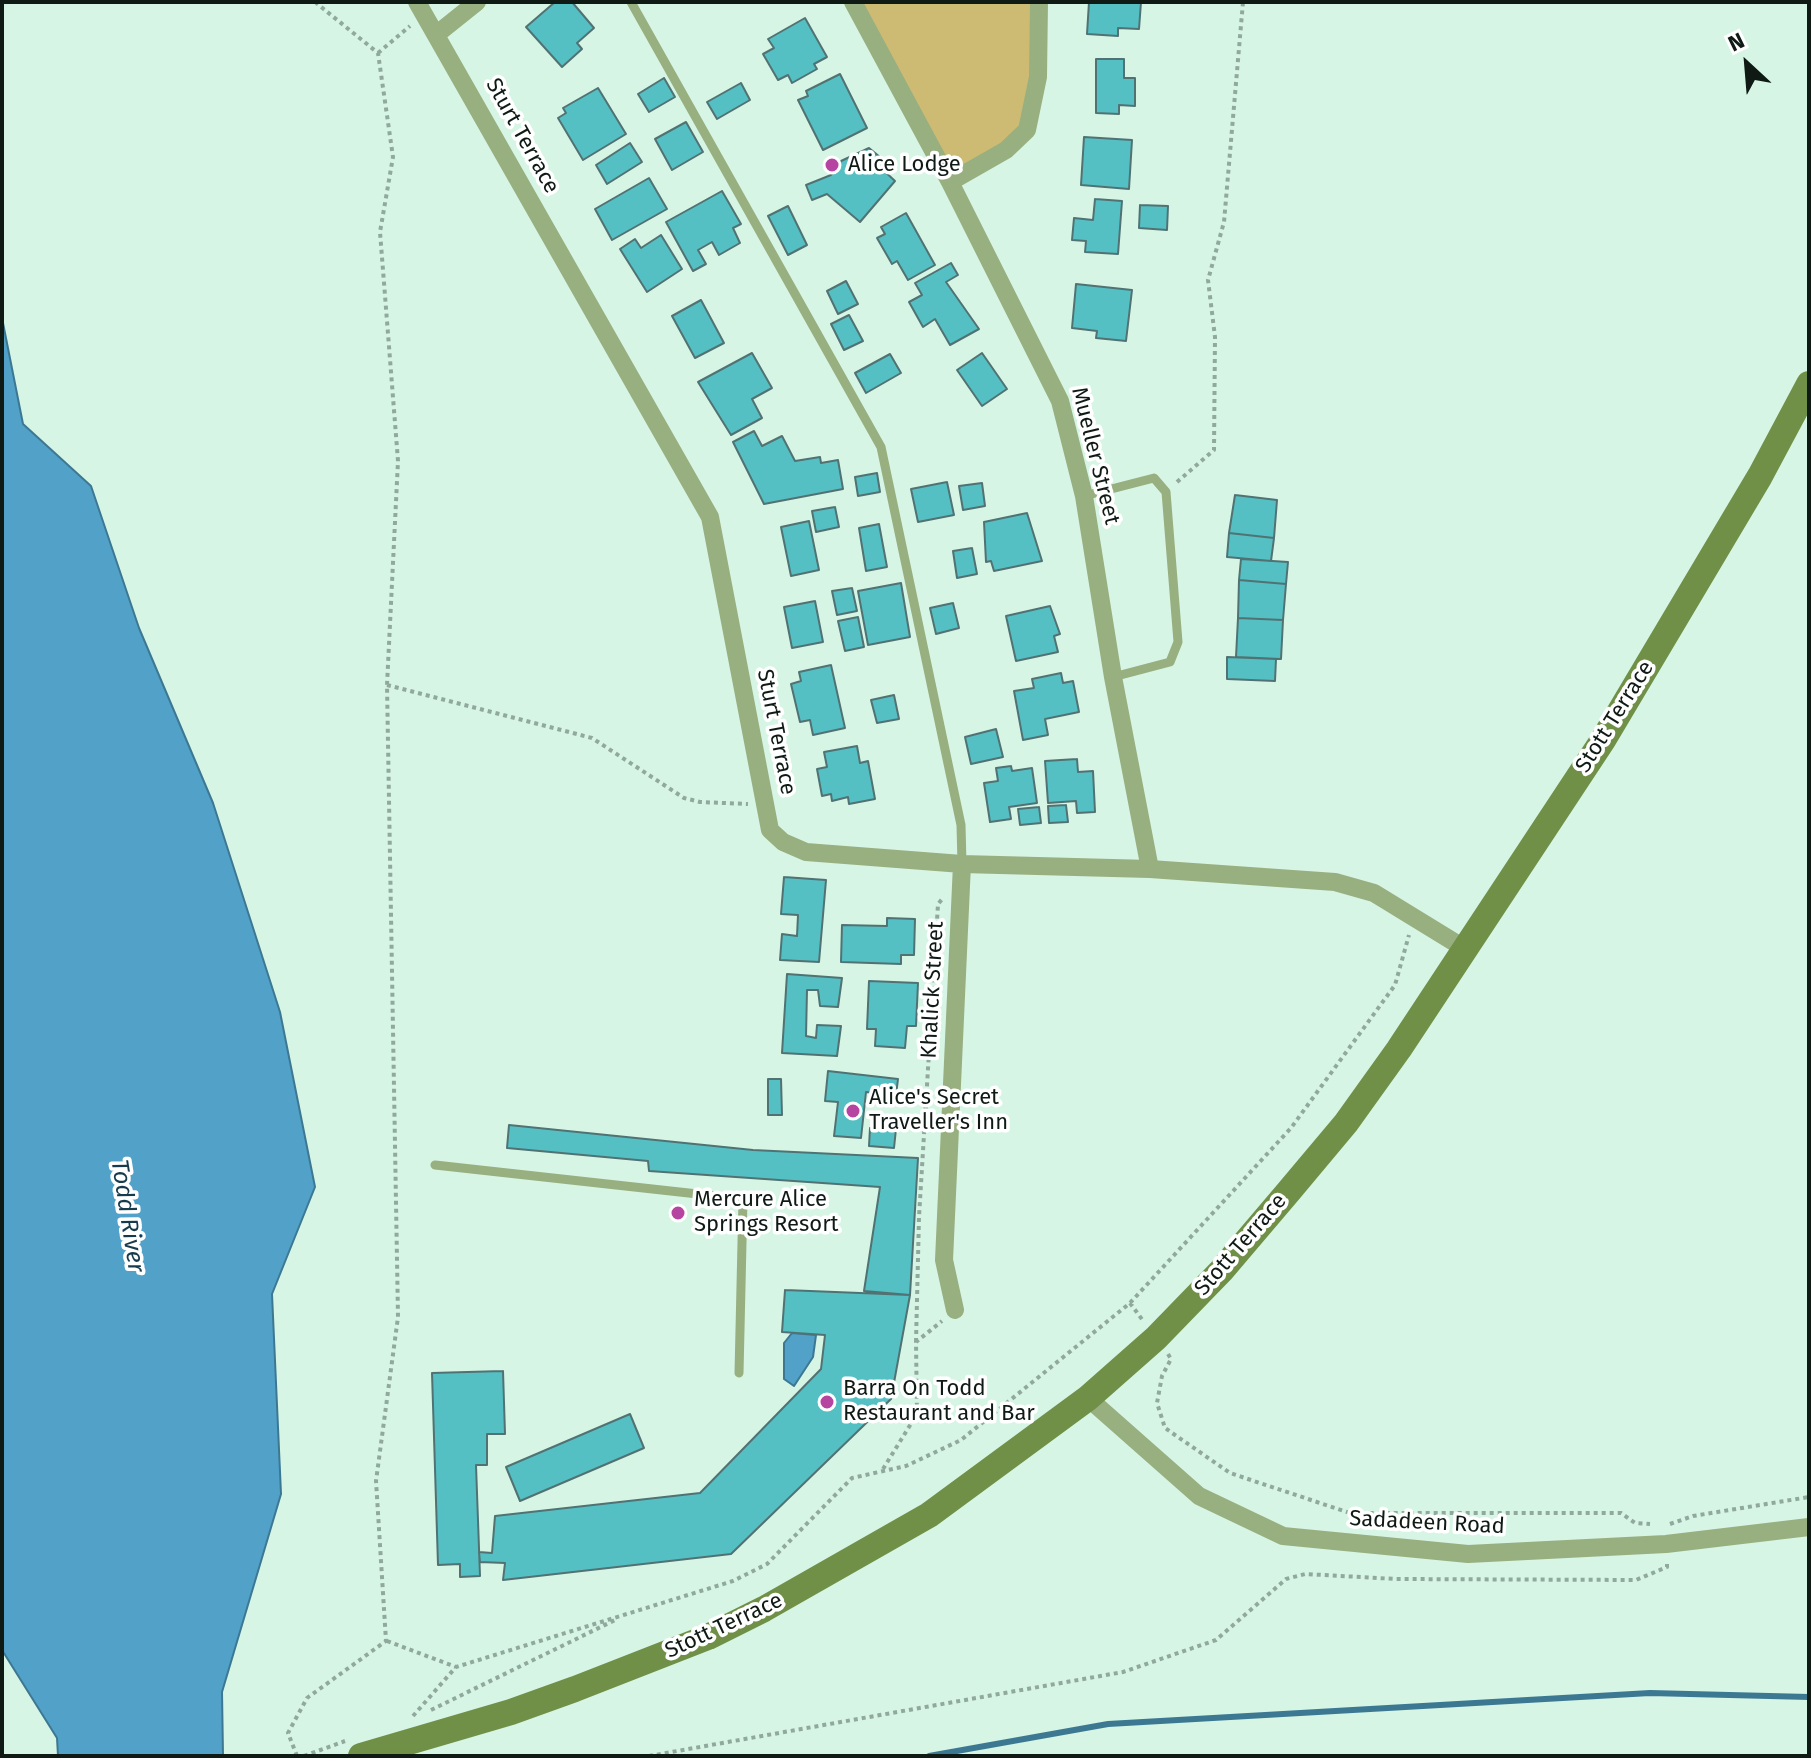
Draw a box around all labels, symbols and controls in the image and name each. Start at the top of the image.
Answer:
north arrow [1707,24,1787,104]
text: N [1724,27,1749,57]
street label: Sturt Terrace [480,74,564,198]
place label: Alice Lodge [848,152,961,178]
marker: Alice Lodge [823,156,841,174]
street label: Mueller Street [1065,385,1125,527]
street label: Stott Terrace [1570,656,1660,778]
street label: Sturt Terrace [751,667,801,797]
street label: Khalick Street [916,921,950,1059]
place label: Alice's Secret Traveller's Inn [869,1085,1008,1136]
marker: Alice's Secret Traveller's Inn [844,1102,862,1120]
water label: Todd River [104,1158,150,1274]
place label: Mercure Alice Springs Resort [694,1187,839,1238]
street label: Stott Terrace [1190,1189,1292,1301]
marker: Mercure Alice Springs Resort [669,1204,687,1222]
place label: Barra On Todd Restaurant and Bar [843,1376,1035,1428]
marker: Barra On Todd Restaurant and Bar [818,1393,836,1411]
street label: Sadadeen Road [1349,1506,1505,1540]
street label: Stott Terrace [661,1587,787,1665]

